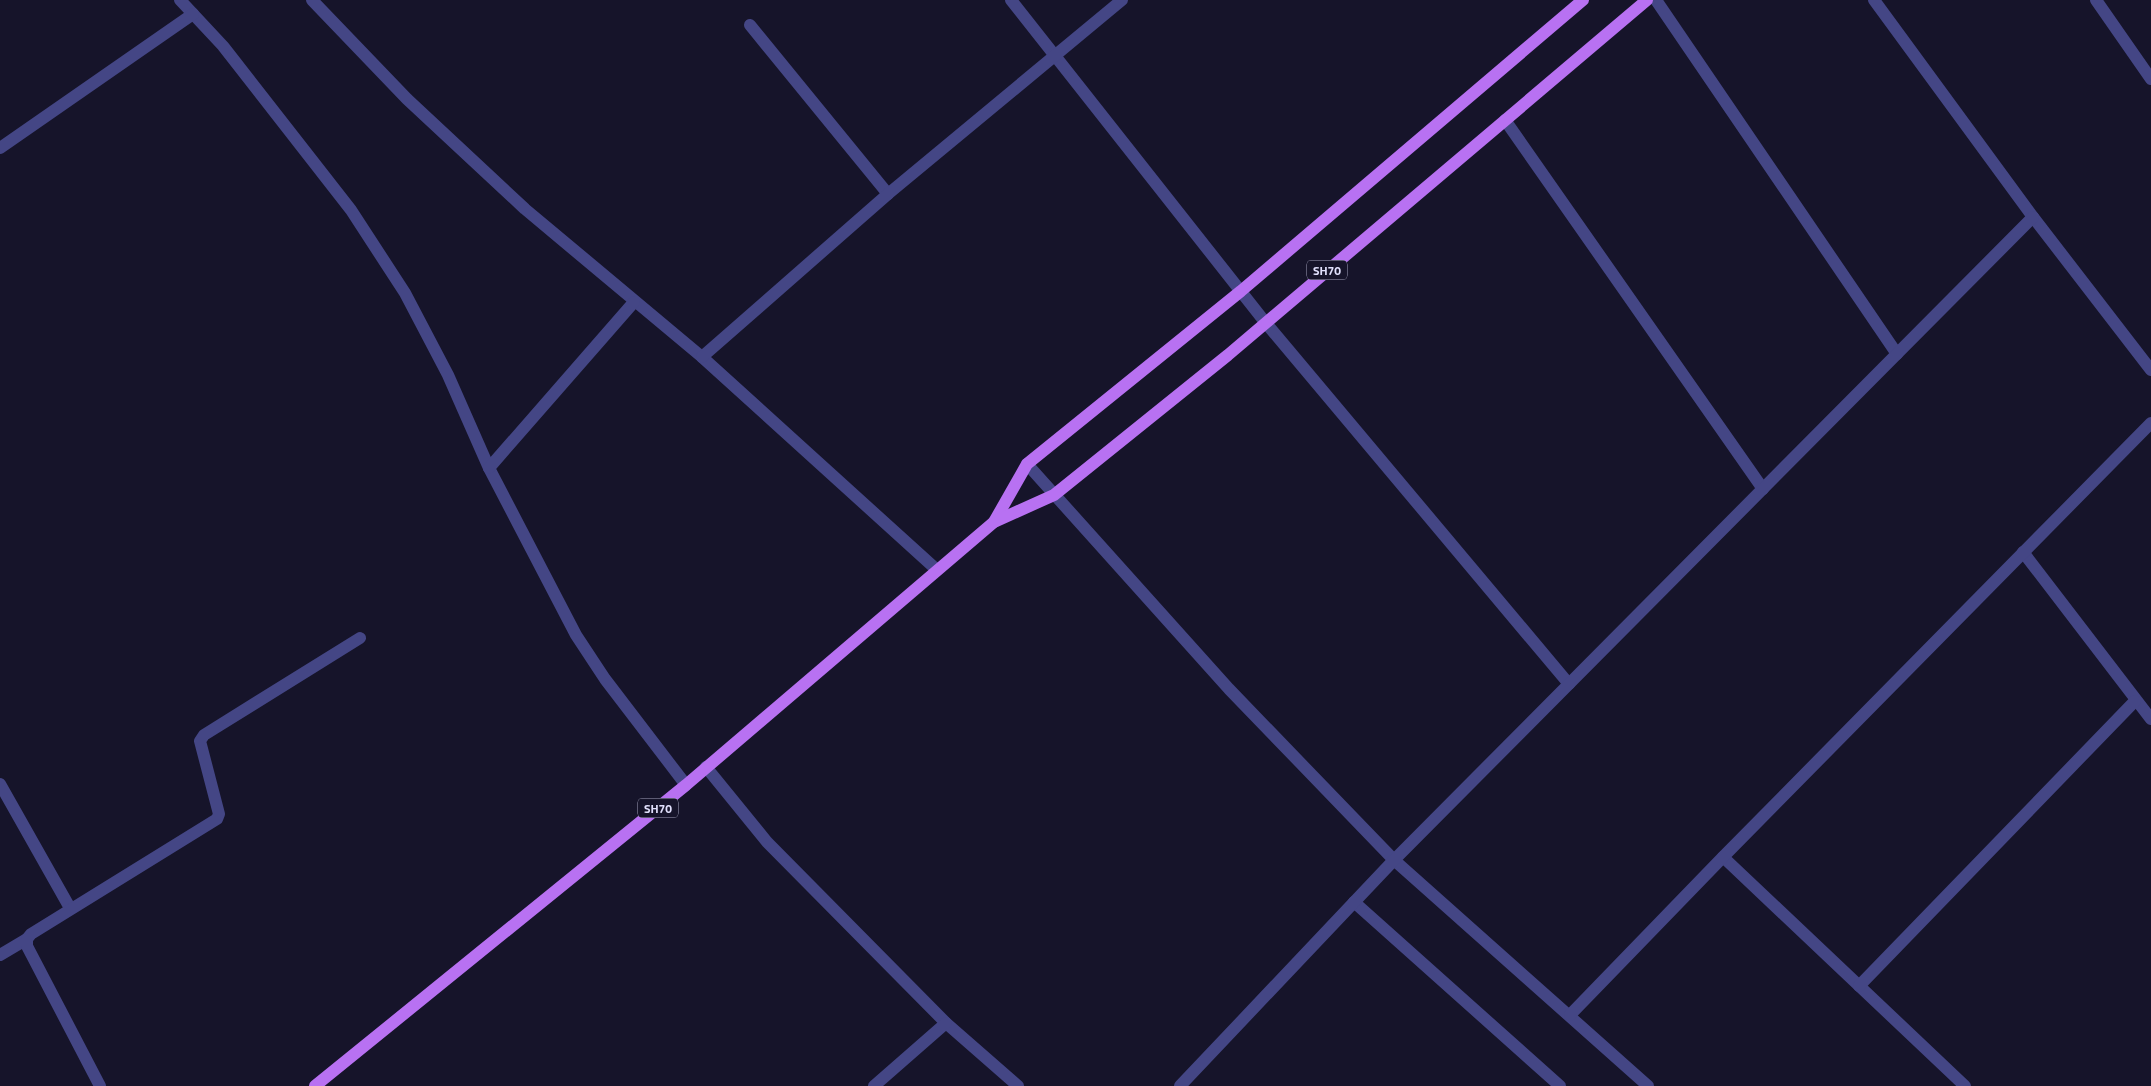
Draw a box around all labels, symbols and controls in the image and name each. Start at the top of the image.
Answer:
road number: SH70 [1307,260,1347,280]
road number: SH70 [638,798,678,818]

